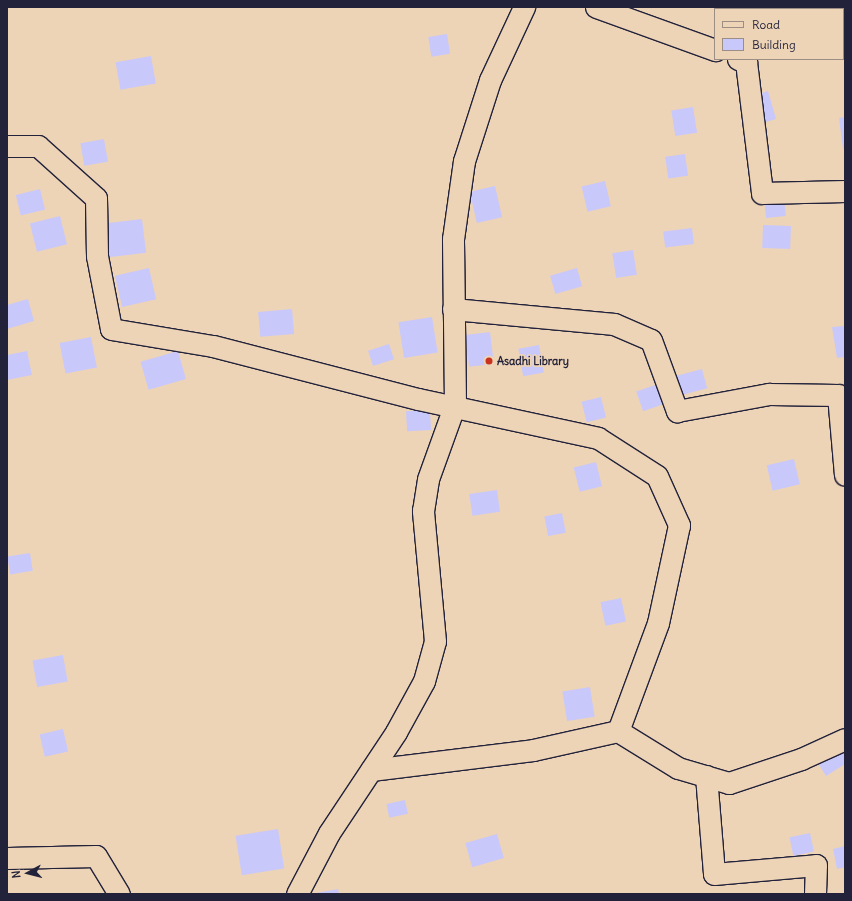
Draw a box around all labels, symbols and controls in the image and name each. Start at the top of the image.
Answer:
legend [714,8,844,60]
text: Road [752,17,780,32]
text: Building [752,37,796,52]
place label: Asadhi Library [497,354,569,368]
marker: Asadhi Library [484,356,494,366]
north arrow [8,853,48,893]
text: N [9,870,24,879]

